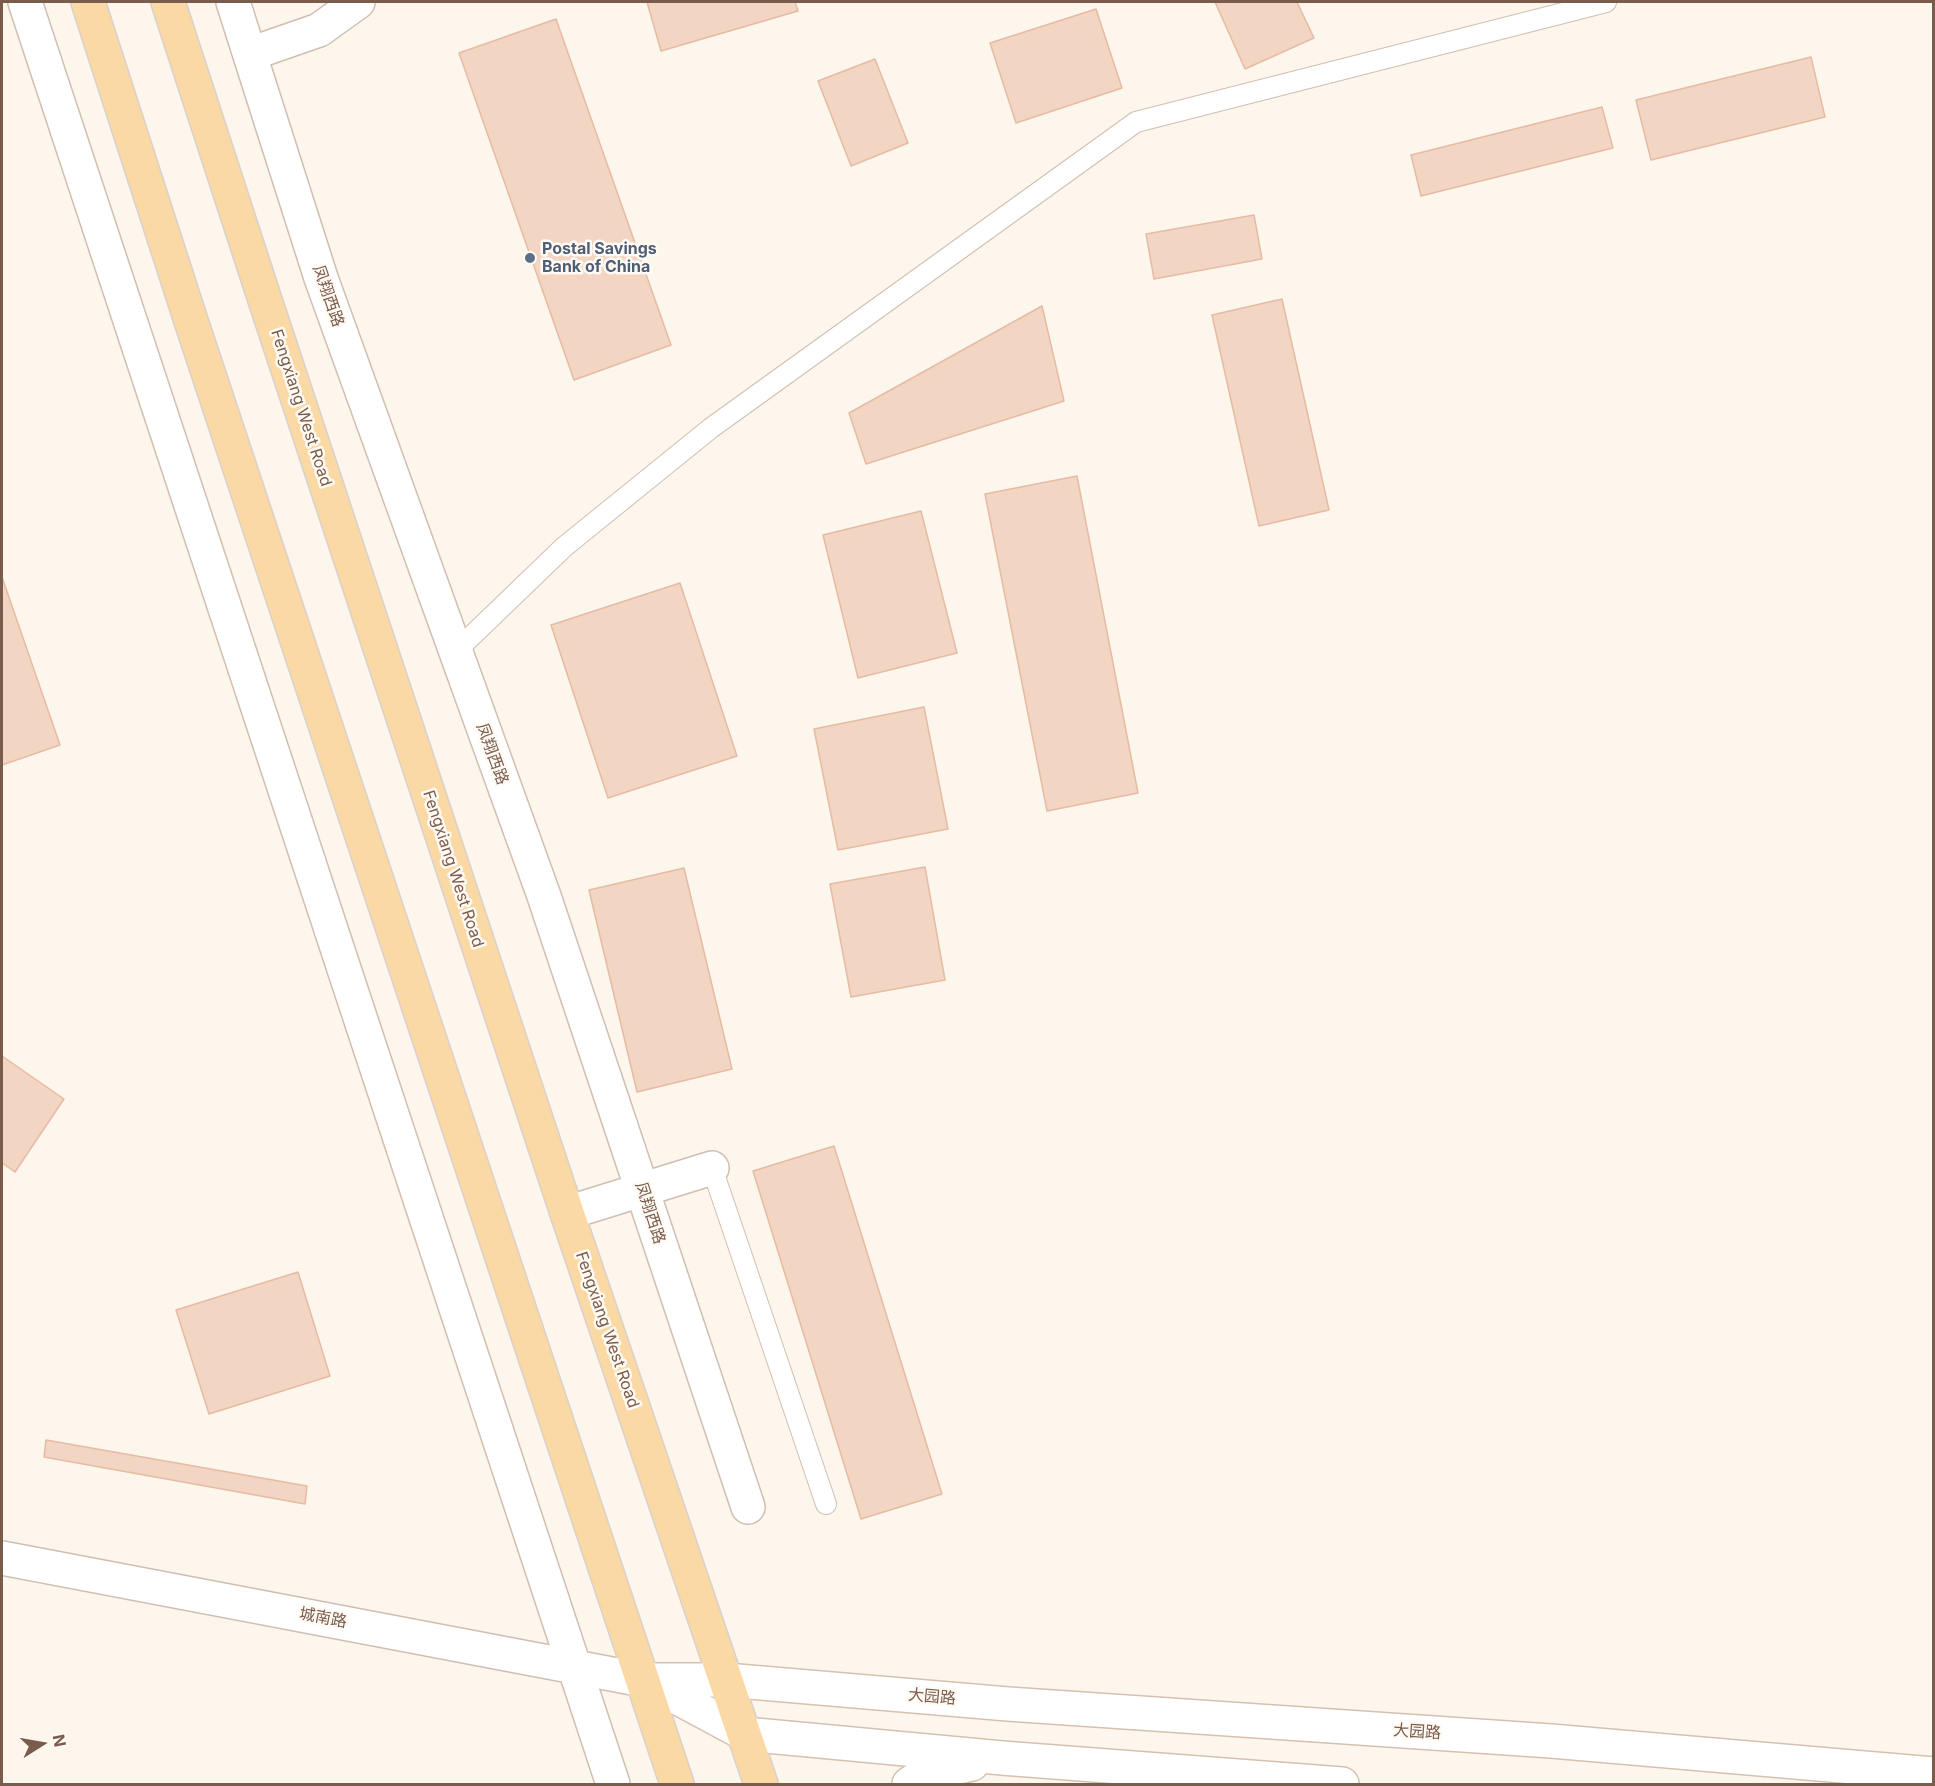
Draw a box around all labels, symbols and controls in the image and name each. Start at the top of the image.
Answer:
place label: Postal Savings Bank of China [542,239,657,277]
marker: Postal Savings Bank of China [523,251,537,265]
street label: 凤翔西路 [309,263,347,329]
street label: Fengxiang West Road [267,327,335,489]
street label: 凤翔西路 [472,721,512,787]
street label: Fengxiang West Road [419,788,487,950]
street label: 凤翔西路 [631,1180,669,1246]
street label: Fengxiang West Road [571,1249,643,1411]
street label: 城南路 [298,1604,348,1632]
street label: 大园路 [907,1685,957,1709]
north arrow [12,1714,72,1774]
street label: 大园路 [1392,1721,1442,1743]
text: N [49,1733,71,1748]

